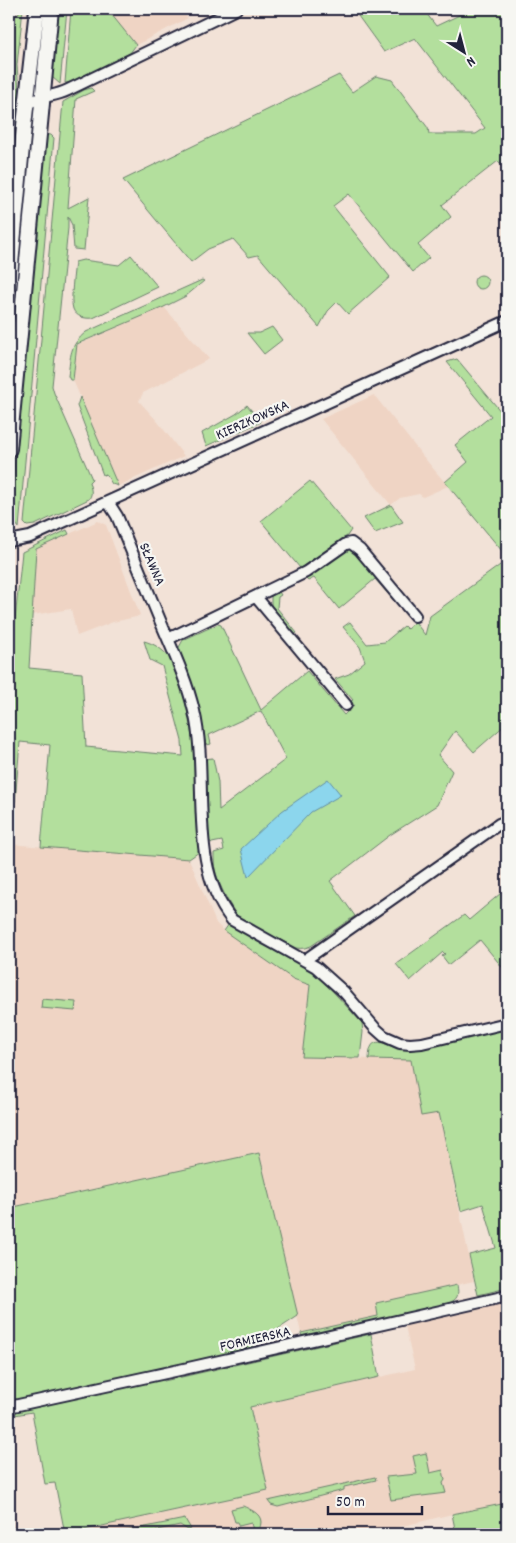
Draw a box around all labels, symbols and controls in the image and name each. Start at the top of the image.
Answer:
north arrow [438,28,488,78]
text: N [462,51,479,71]
street label: KIERZKOWSKA [213,395,293,447]
street label: SŁAWNA [132,540,170,590]
street label: FORMIERSKA [218,1321,293,1359]
scale bar [328,1483,422,1515]
text: 50 m [336,1492,365,1514]

